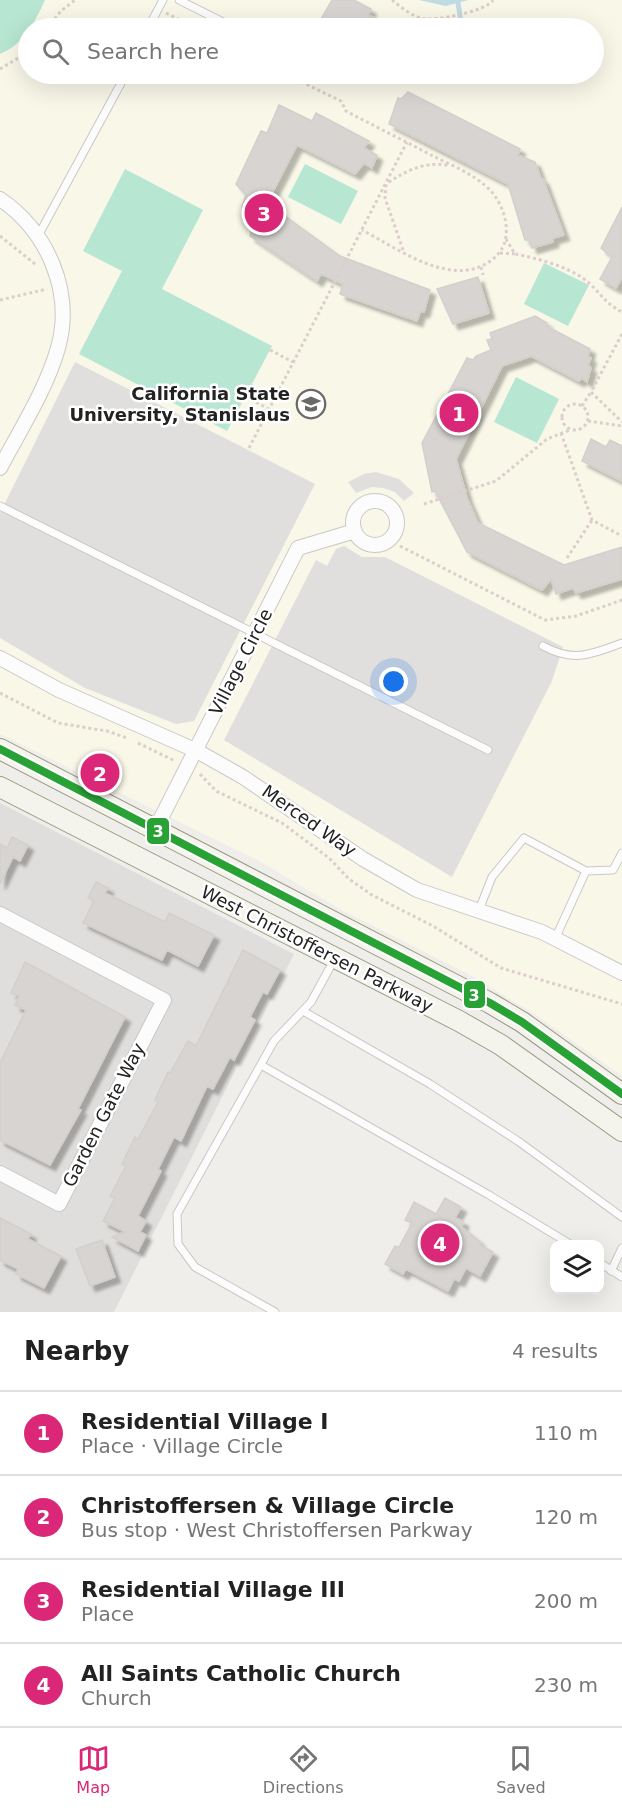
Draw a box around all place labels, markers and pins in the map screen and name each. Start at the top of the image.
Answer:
pin: 3 [244,190,284,236]
place label: California State University, Stanislaus [69,383,290,425]
school or university icon: California State University, Stanislaus [295,388,327,420]
pin: 1 [440,390,478,436]
pin: 2 [80,750,120,796]
pin: 4 [420,1220,460,1266]

